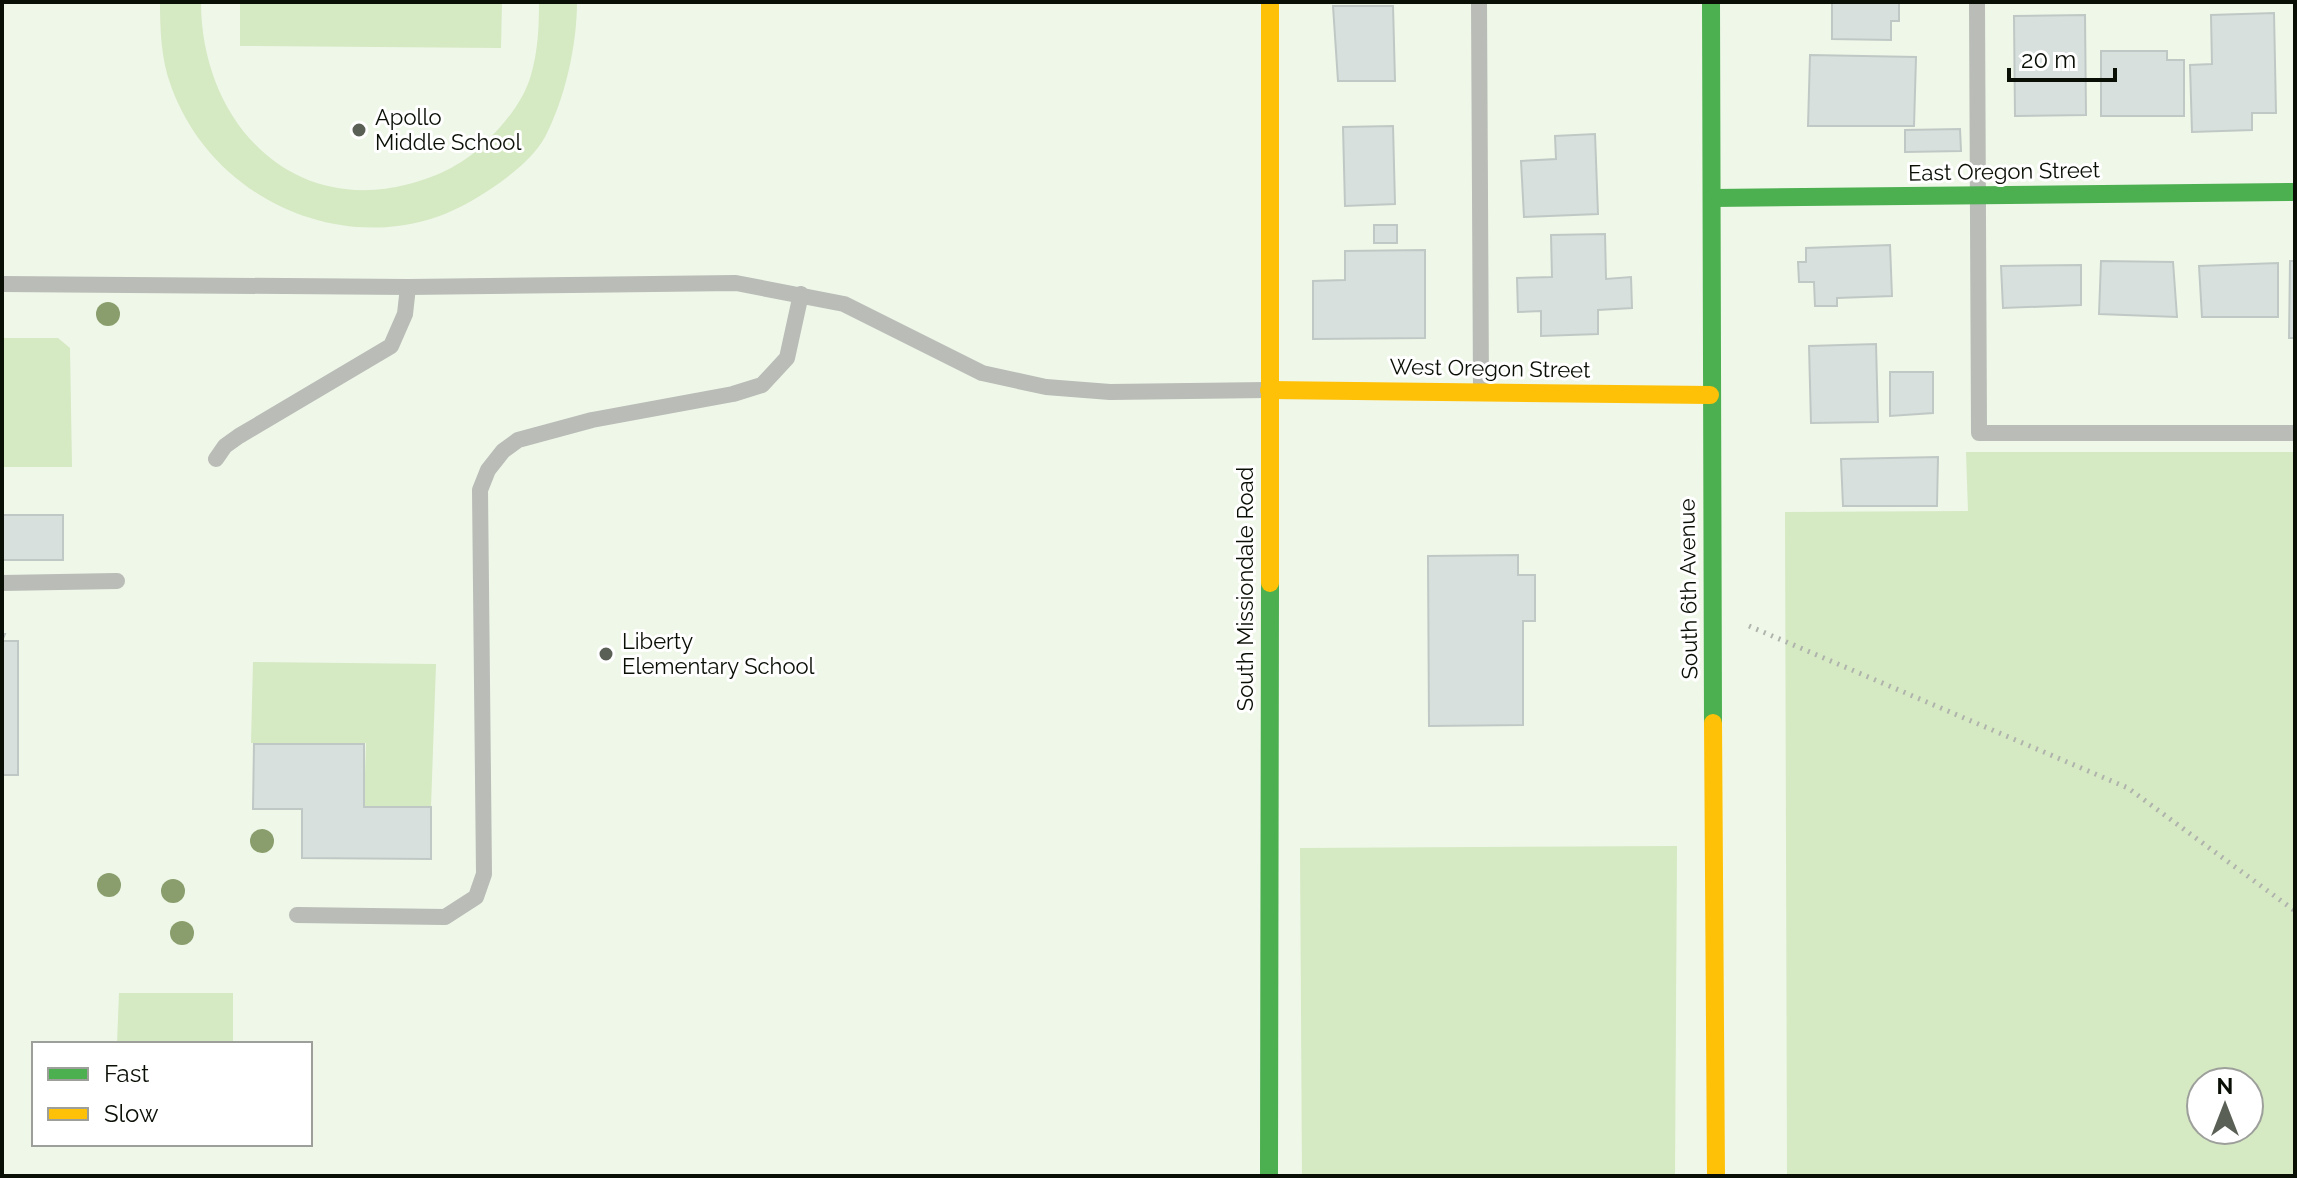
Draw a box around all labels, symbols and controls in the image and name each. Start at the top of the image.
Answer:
scale bar [2009,32,2115,82]
text: 20 m [2021,45,2076,74]
place label: Apollo Middle School [375,104,521,155]
marker: Apollo Middle School [350,121,368,139]
street label: East Oregon Street [1908,156,2101,186]
street label: West Oregon Street [1389,353,1591,383]
street label: South Missiondale Road [1232,467,1258,711]
street label: South 6th Avenue [1673,498,1703,680]
place label: Liberty Elementary School [622,628,815,679]
marker: Liberty Elementary School [597,645,615,663]
legend [32,1042,312,1146]
text: Fast [104,1059,149,1088]
north arrow [2185,1066,2265,1146]
text: N [2217,1073,2233,1099]
text: Slow [104,1099,159,1128]

